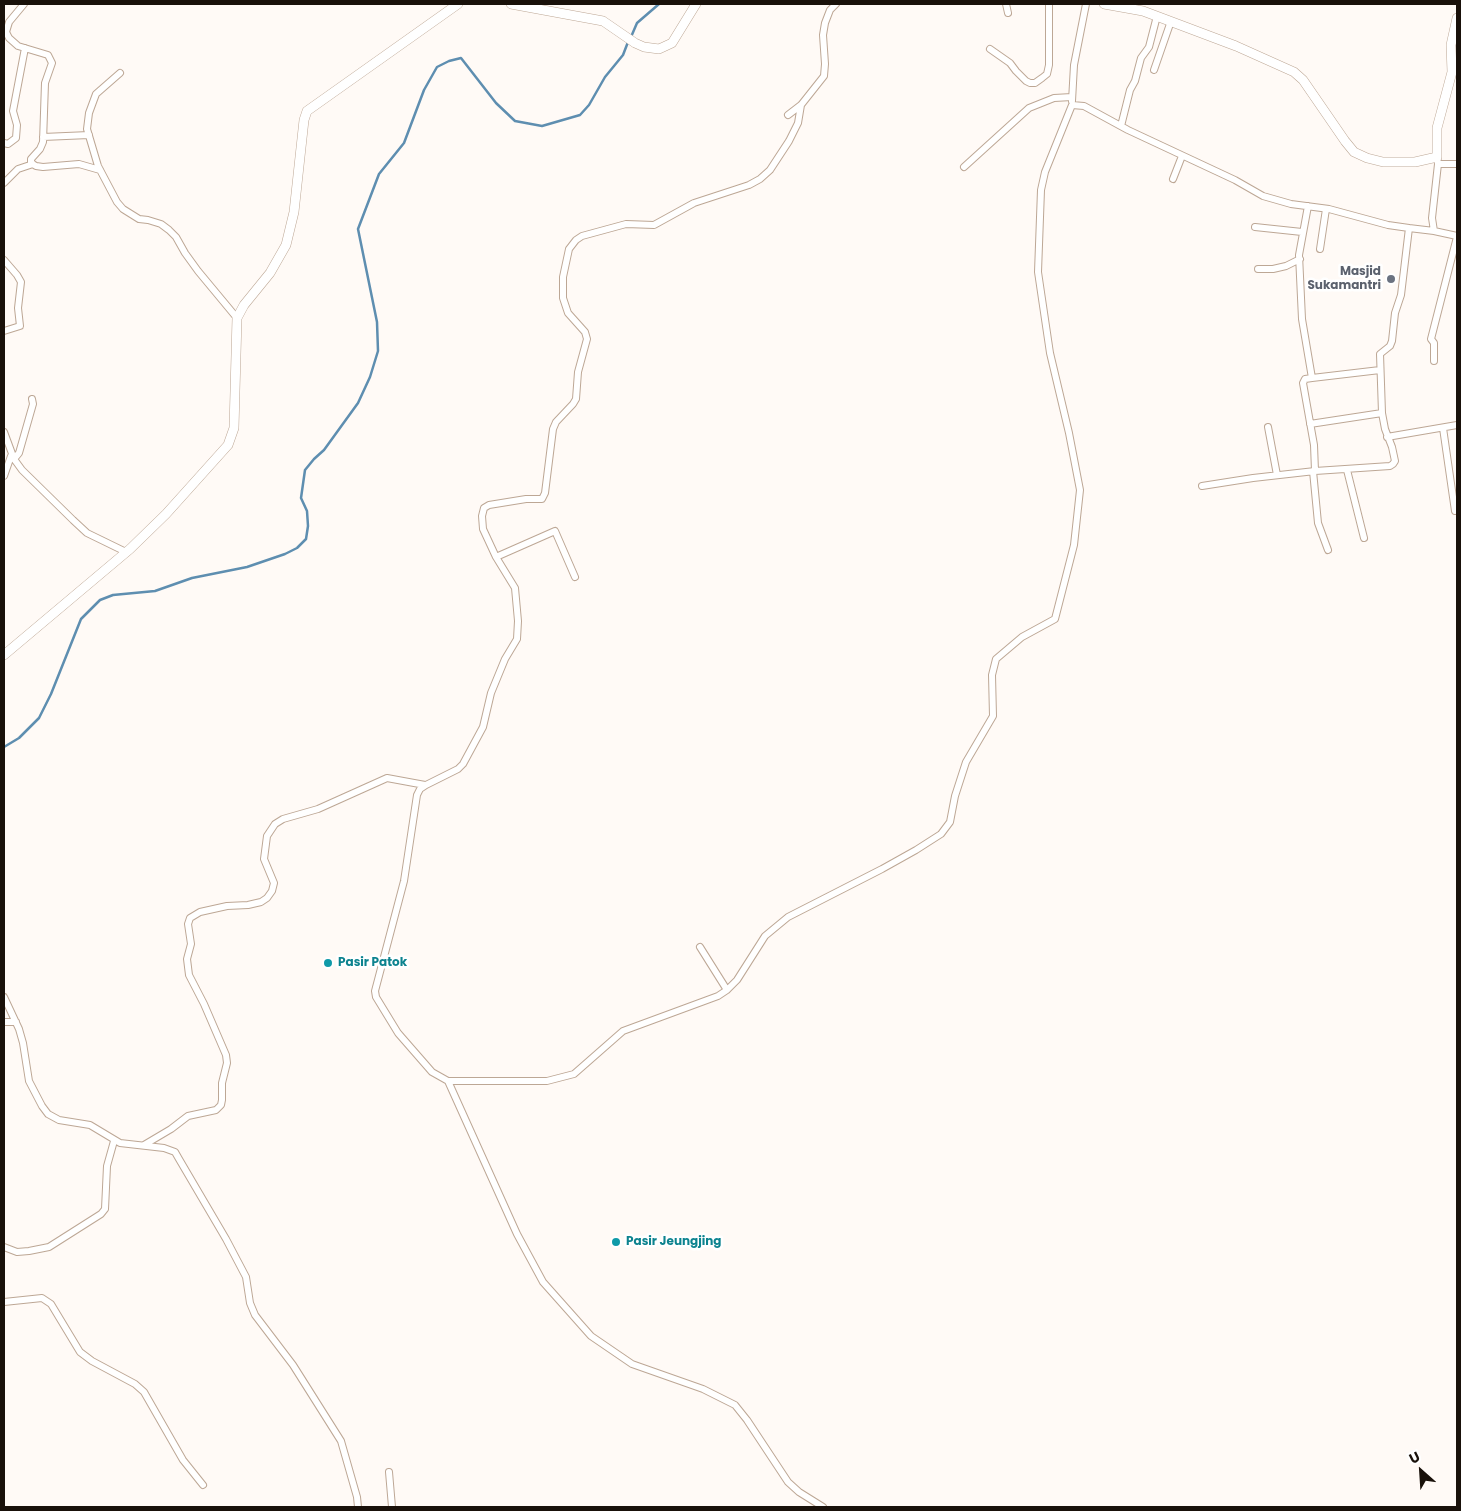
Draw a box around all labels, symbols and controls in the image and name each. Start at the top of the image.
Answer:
place label: Masjid Sukamantri [1307,265,1381,293]
marker: Masjid Sukamantri [1385,273,1397,285]
place label: Pasir Patok [338,956,407,970]
marker: Pasir Patok [322,957,334,969]
place label: Pasir Jeungjing [626,1235,722,1249]
marker: Pasir Jeungjing [610,1236,622,1248]
north arrow [1396,1446,1446,1496]
text: U [1406,1446,1423,1469]

